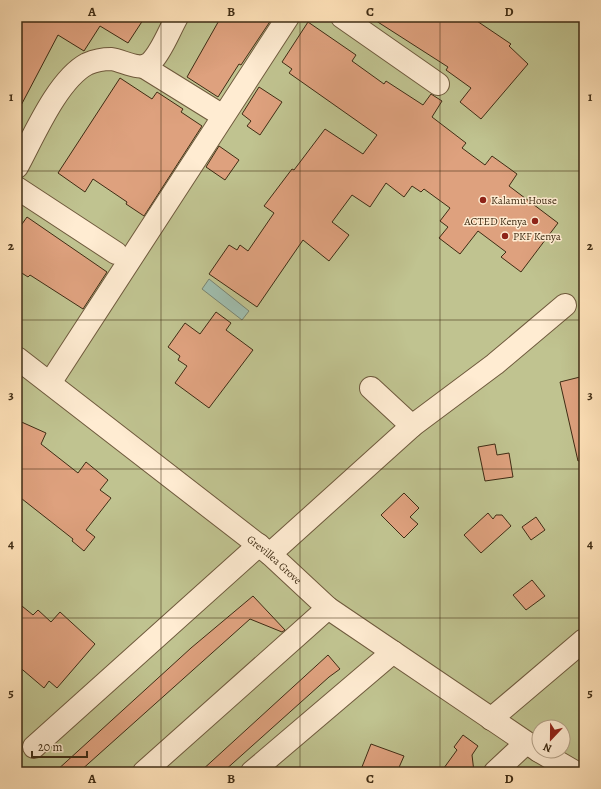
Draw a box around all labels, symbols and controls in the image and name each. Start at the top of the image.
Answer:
text: A [87,3,97,20]
text: B [227,3,235,20]
text: C [366,3,374,20]
text: D [504,3,514,20]
text: 1 [9,88,14,105]
text: 1 [588,88,593,105]
place label: Kalamu House [491,193,557,208]
marker: Kalamu House [478,195,488,205]
place label: ACTED Kenya [463,214,528,229]
marker: ACTED Kenya [530,216,540,226]
place label: PKF Kenya [513,229,562,244]
marker: PKF Kenya [500,231,510,241]
text: 2 [8,237,15,254]
text: 2 [587,237,594,254]
text: 3 [8,386,14,403]
text: 3 [587,386,593,403]
street label: Grevillea Grove [244,531,305,587]
text: 4 [8,535,14,552]
text: 4 [587,535,593,552]
text: 5 [8,684,14,701]
text: 5 [587,684,593,701]
north arrow [531,719,571,759]
scale bar [32,733,87,759]
text: 20 m [38,739,62,755]
text: N [541,739,554,756]
text: A [87,770,97,787]
text: B [227,770,235,787]
text: C [366,770,374,787]
text: D [504,770,514,787]

